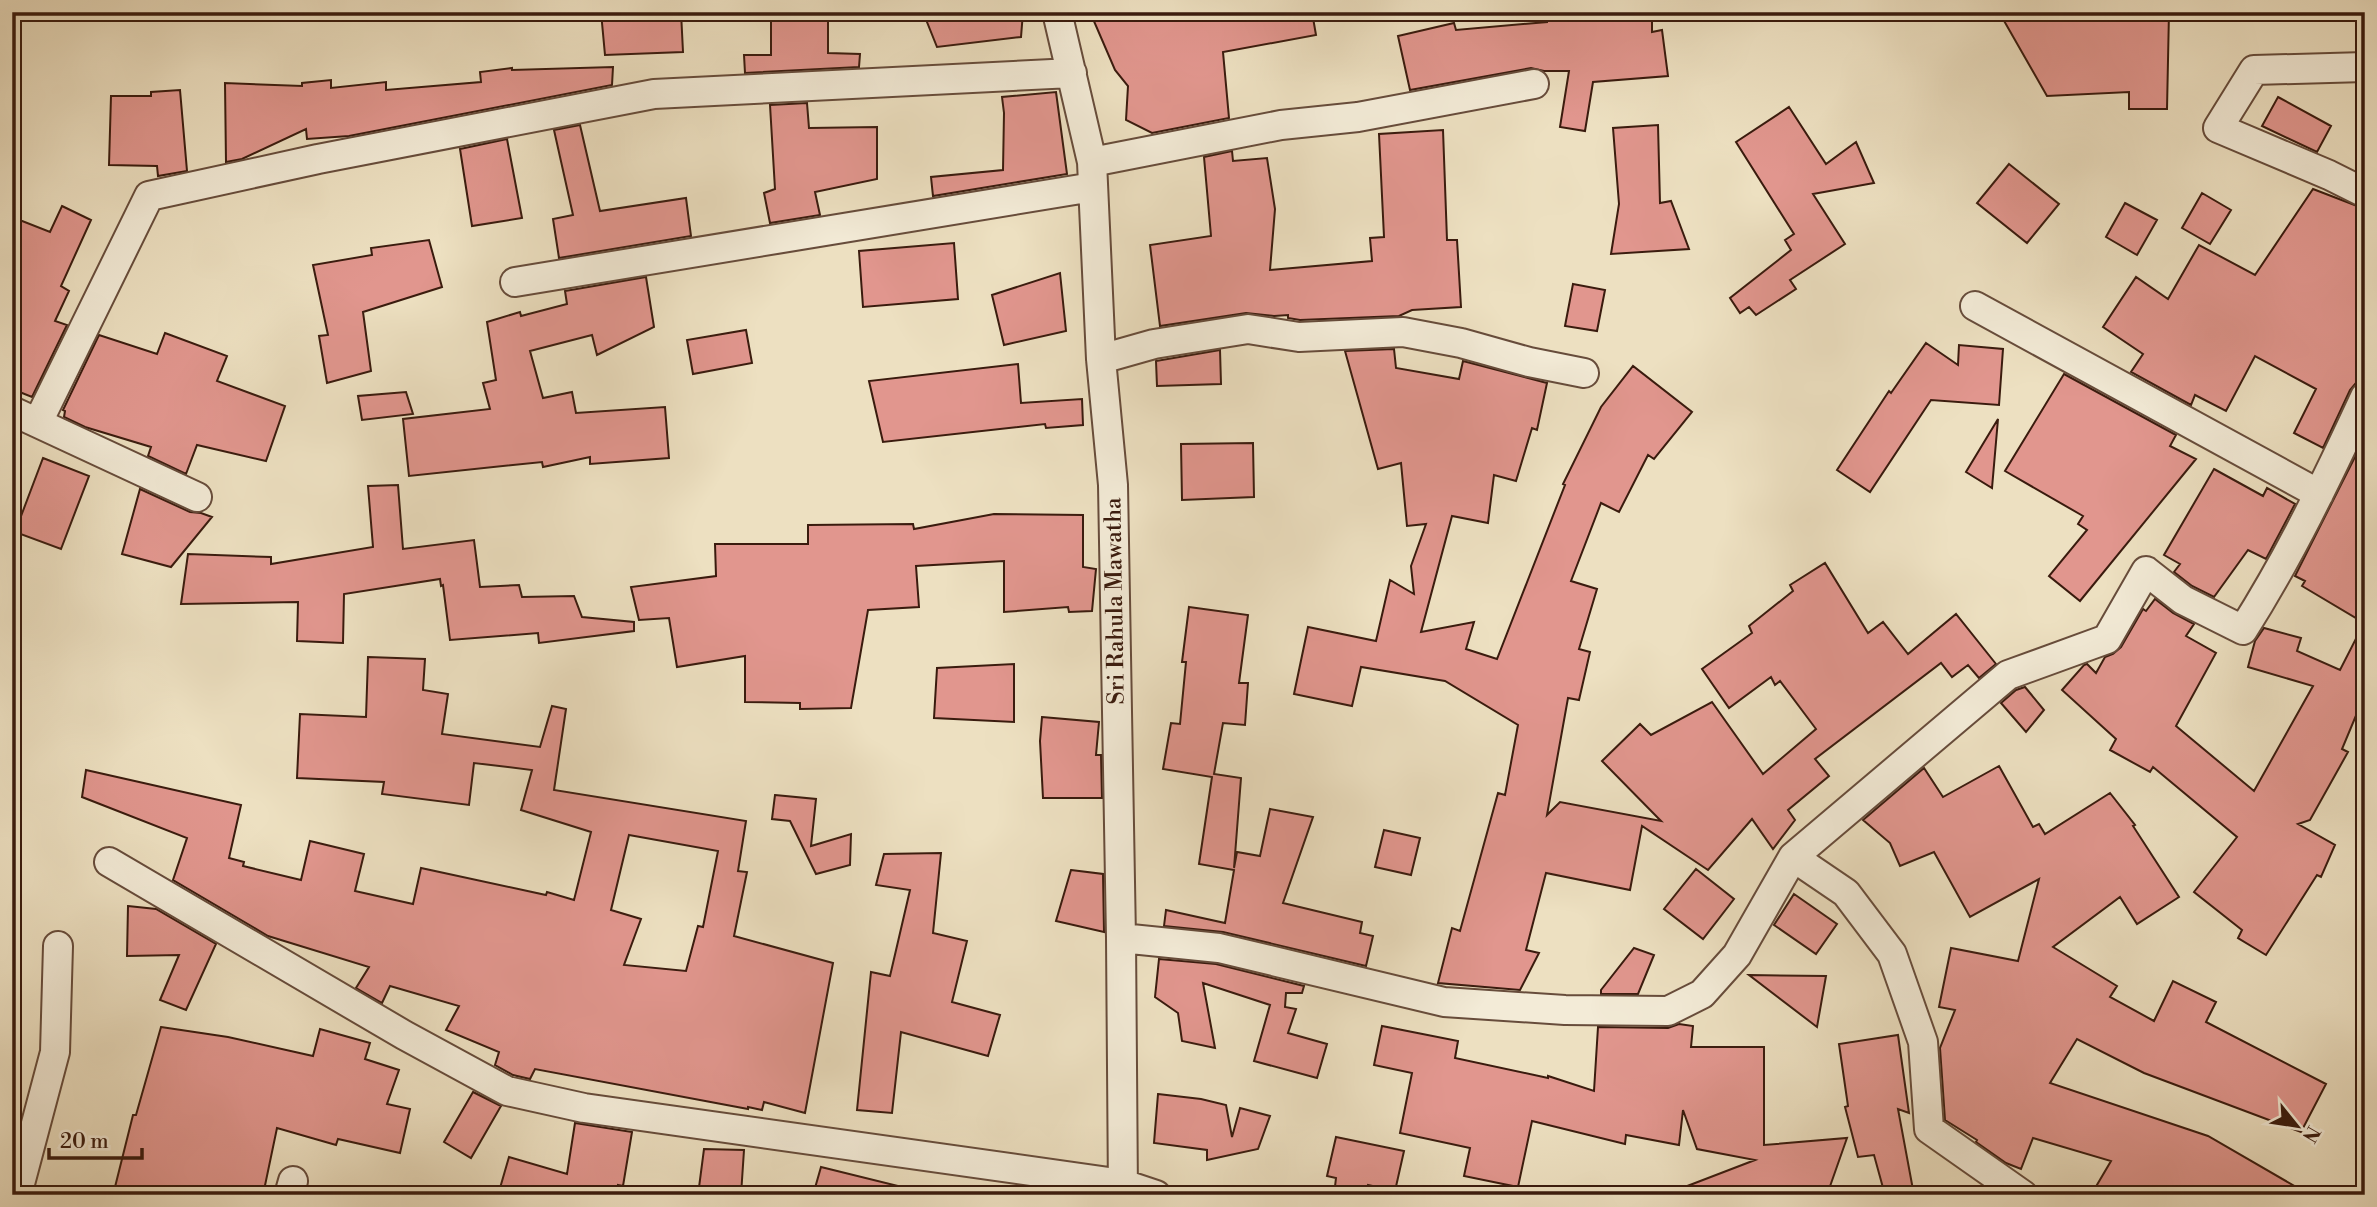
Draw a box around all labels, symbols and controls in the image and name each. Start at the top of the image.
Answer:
street label: Sri Rahula Mawatha [1099,497,1131,705]
north arrow [2262,1092,2332,1162]
scale bar [49,1116,142,1160]
text: N [2297,1121,2325,1147]
text: 20 m [60,1129,109,1155]

